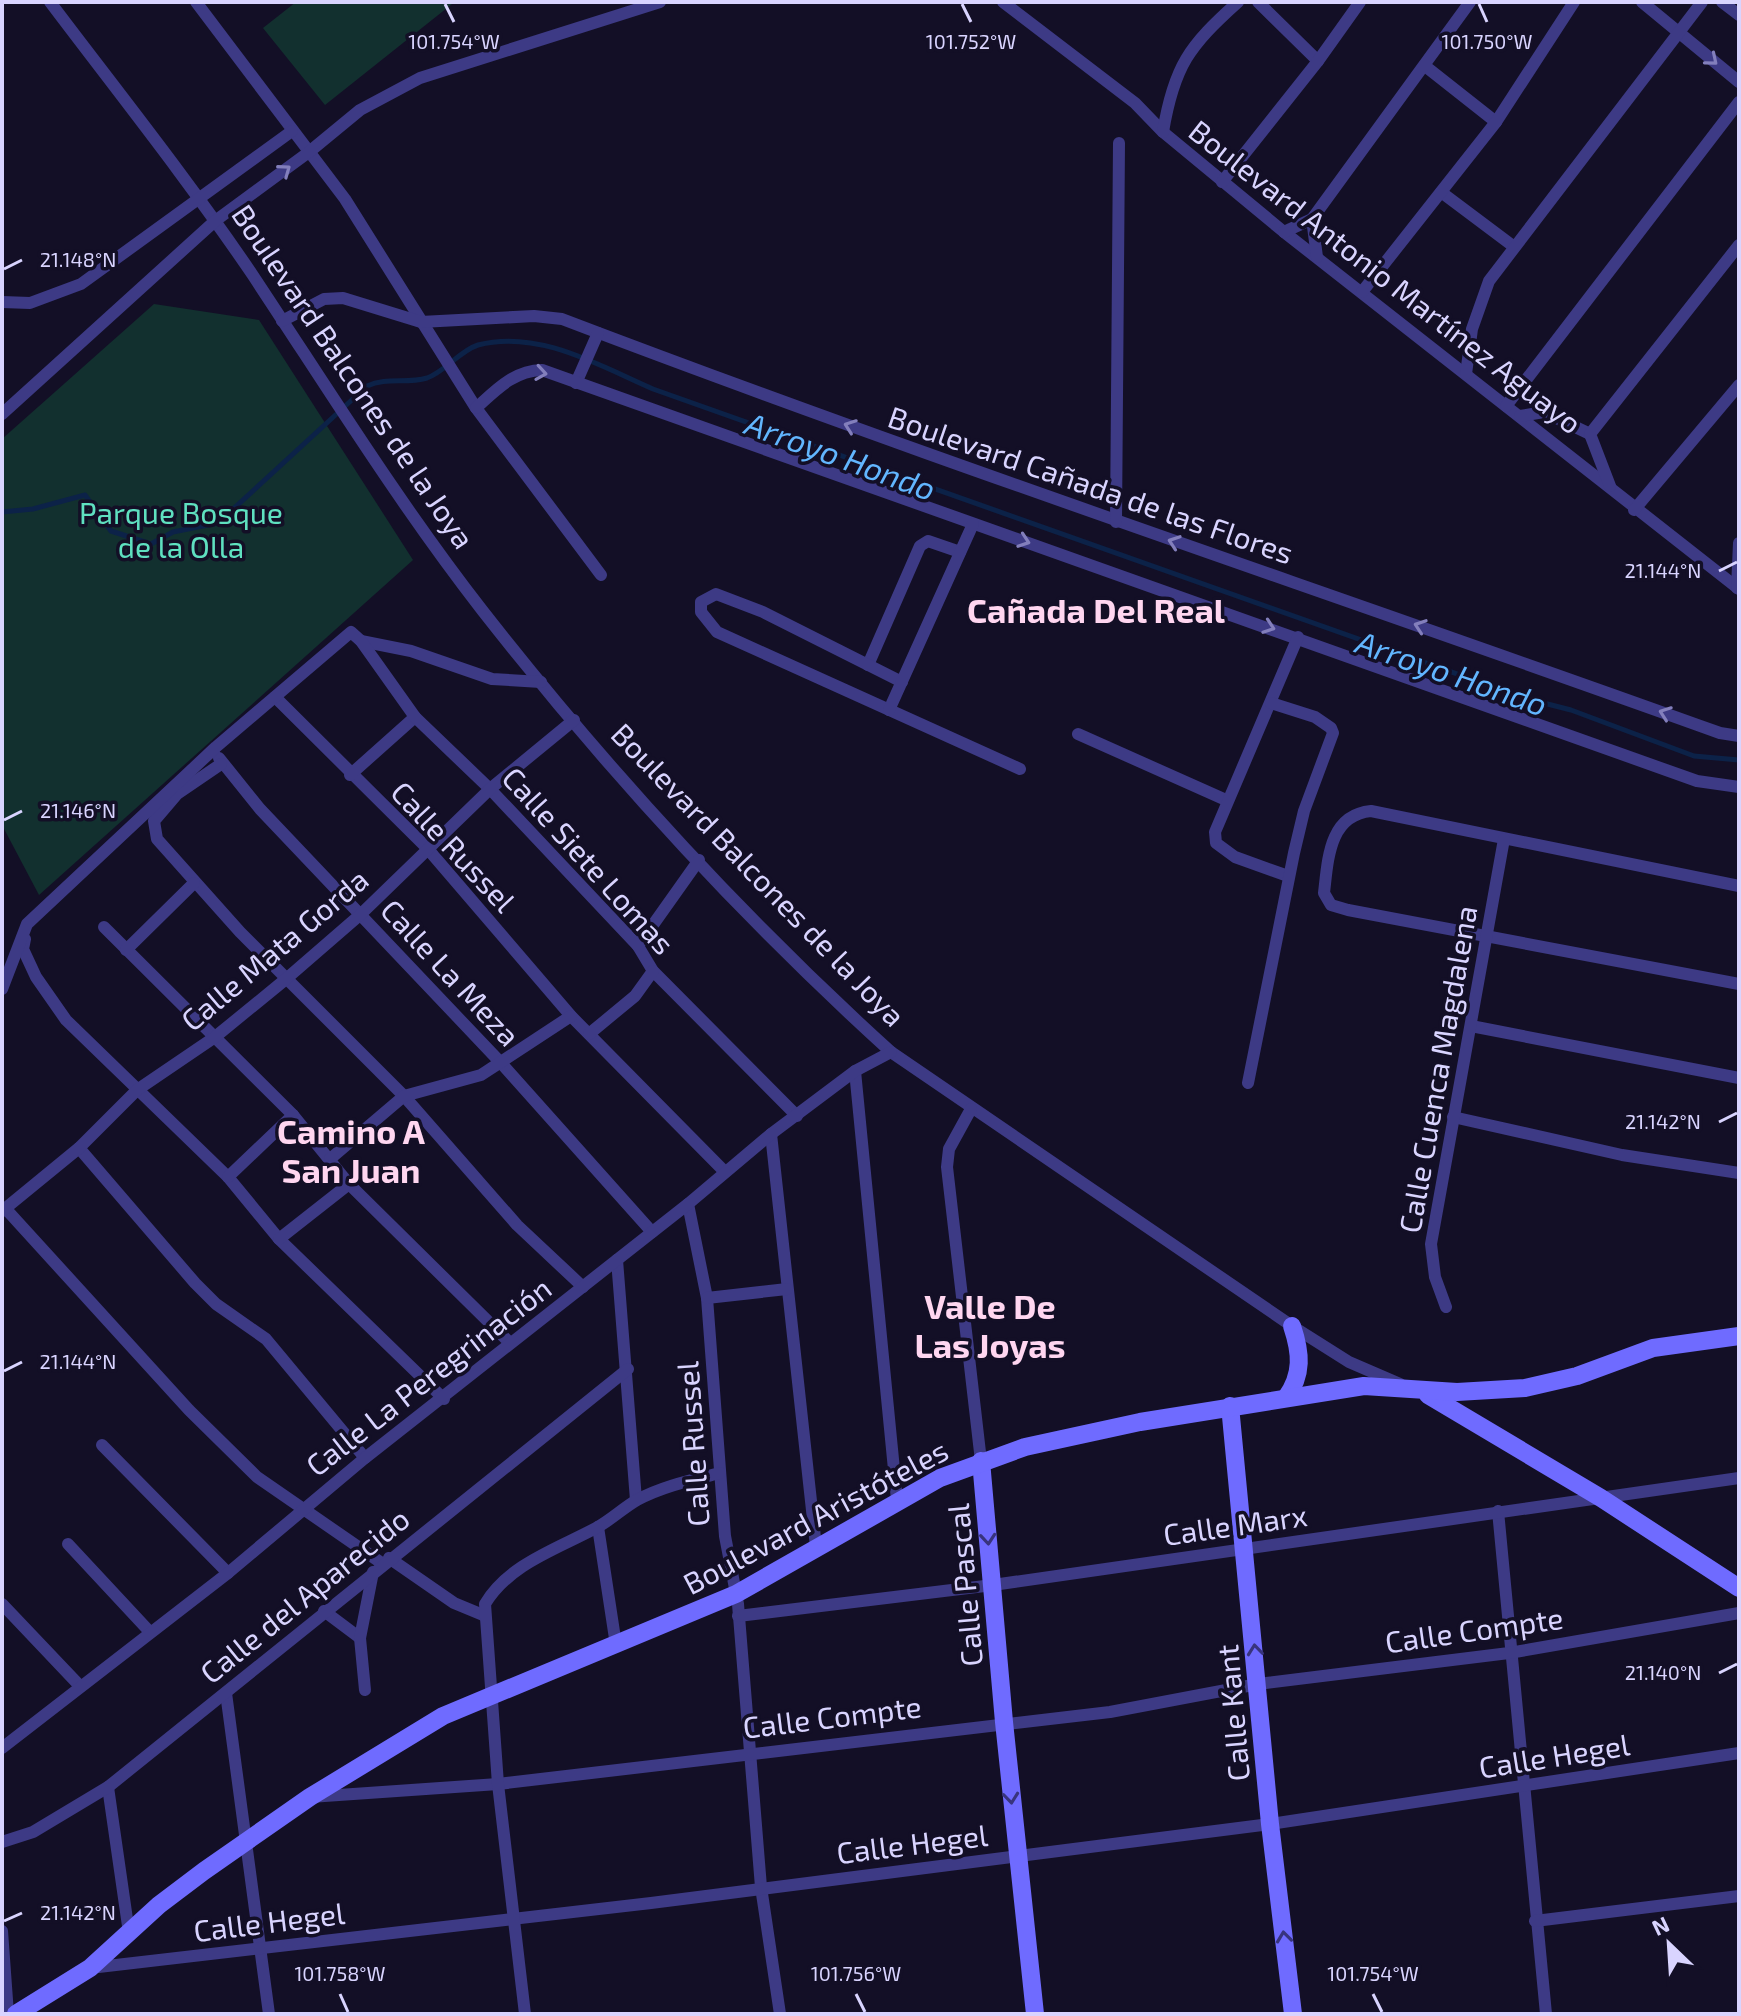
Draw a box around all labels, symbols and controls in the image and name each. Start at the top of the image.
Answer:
text: 101.754°W [408,29,500,53]
text: 101.752°W [926,29,1016,53]
text: 101.750°W [1441,29,1533,53]
one-way arrow [1703,50,1717,65]
street label: Boulevard Antonio Martínez Aguayo [1183,112,1589,440]
one-way arrow [276,165,290,180]
street label: Boulevard Balcones de la Joya [225,197,483,555]
text: 21.148°N [40,247,116,271]
one-way arrow [534,364,547,381]
street label: Boulevard Cañada de las Flores [884,398,1298,570]
water label: Arroyo Hondo [739,403,941,508]
one-way arrow [844,419,858,436]
park label: Parque Bosque de la Olla [79,494,283,564]
one-way arrow [1016,532,1030,548]
one-way arrow [1168,535,1182,551]
text: 21.144°N [1625,558,1701,582]
district label: Cañada Del Real [967,589,1226,630]
one-way arrow [1261,618,1275,634]
one-way arrow [1414,619,1428,635]
water label: Arroyo Hondo [1350,621,1553,723]
one-way arrow [1659,706,1673,723]
street label: Boulevard Balcones de la Joya [605,715,913,1033]
street label: Calle Siete Lomas [496,759,682,961]
street label: Calle Russel [384,773,524,919]
text: 21.146°N [40,798,116,822]
street label: Calle Mata Gorda [173,860,375,1038]
street label: Calle La Meza [374,891,528,1053]
street label: Calle Cuenca Magdalena [1390,903,1484,1235]
text: 21.142°N [1625,1109,1701,1133]
district label: Camino A San Juan [277,1110,426,1190]
street label: Calle La Peregrinación [298,1269,558,1483]
district label: Valle De Las Joyas [914,1285,1066,1366]
text: 21.144°N [40,1349,116,1373]
street label: Calle Russel [668,1360,716,1528]
street label: Boulevard Aristóteles [677,1431,953,1601]
street label: Calle Marx [1161,1496,1309,1552]
street label: Calle del Aparecido [192,1500,416,1690]
street label: Calle Pascal [939,1502,989,1668]
one-way arrow [980,1533,997,1546]
street label: Calle Compte [1383,1599,1565,1659]
street label: Calle Kant [1208,1643,1256,1783]
one-way arrow [1246,1643,1263,1656]
text: 21.140°N [1625,1660,1701,1684]
street label: Calle Compte [741,1687,923,1745]
street label: Calle Hegel [1476,1725,1632,1785]
one-way arrow [1003,1792,1020,1805]
street label: Calle Hegel [834,1816,990,1870]
street label: Calle Hegel [191,1894,347,1948]
text: 21.142°N [40,1900,116,1924]
north arrow [1629,1904,1709,1984]
text: N [1647,1910,1673,1940]
one-way arrow [1275,1930,1292,1943]
text: 101.758°W [294,1961,386,1985]
text: 101.756°W [811,1961,901,1985]
text: 101.754°W [1327,1961,1419,1985]

